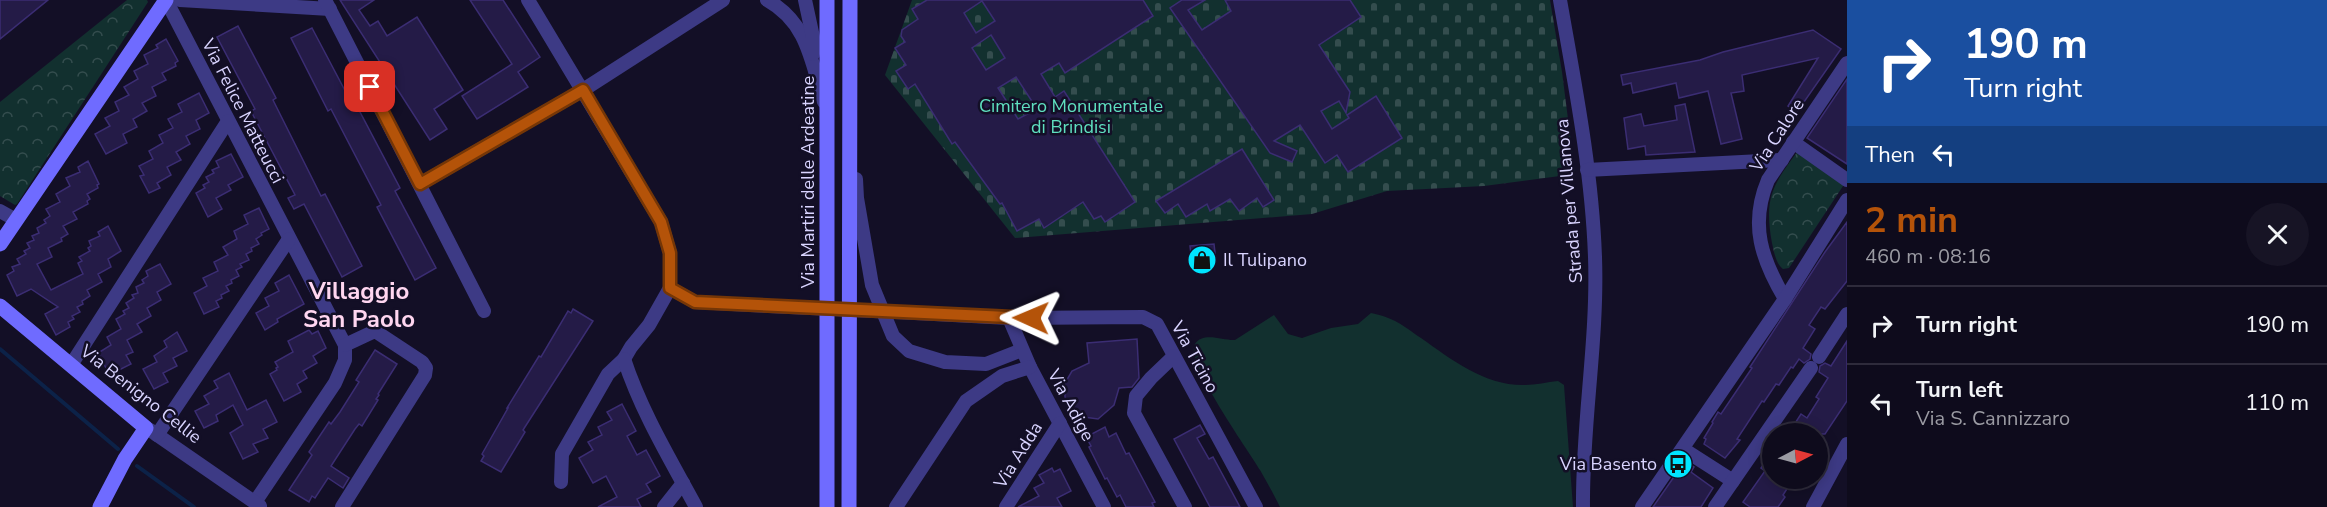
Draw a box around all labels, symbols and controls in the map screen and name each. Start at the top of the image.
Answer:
text: 190 m [1964,16,2088,73]
icon: right [1865,24,1943,102]
street label: Via Felice Matteucci [196,34,290,187]
pin [344,61,395,112]
icon: arrive [353,70,386,103]
text: Turn right [1964,70,2082,107]
street label: Via Martiri delle Ardeatine [796,76,820,289]
park label: Cimitero Monumentale di Brindisi [979,94,1163,139]
street label: Via Calore [1744,94,1810,177]
street label: Strada per Villanova [1550,118,1588,284]
icon: left [1927,138,1960,171]
text: Then [1865,140,1915,170]
text: 2 min [1865,196,1958,245]
button: close [2246,203,2309,266]
text: 460 m · 08:16 [1865,243,1991,270]
shop icon: Il Tulipano [1186,244,1218,276]
place label: Il Tulipano [1223,248,1307,272]
district label: Villaggio San Paolo [303,275,415,335]
position arrow [999,286,1063,350]
icon: right [1865,309,1898,342]
text: Turn right [1916,310,2017,340]
text: 190 m [2245,310,2309,340]
street label: Via Ticino [1165,316,1225,397]
street label: Via Benigno Cellie [75,338,207,449]
street label: Via Adige [1041,364,1100,445]
text: Turn left [1916,375,2003,405]
icon: left [1865,387,1898,420]
text: 110 m [2245,388,2309,418]
text: Via S. Cannizzaro [1916,405,2070,432]
street label: Via Adda [988,417,1048,494]
north arrow [1762,423,1828,489]
map controls [1762,423,1828,489]
bus stop icon: Via Basento [1662,448,1694,480]
place label: Via Basento [1559,452,1657,476]

